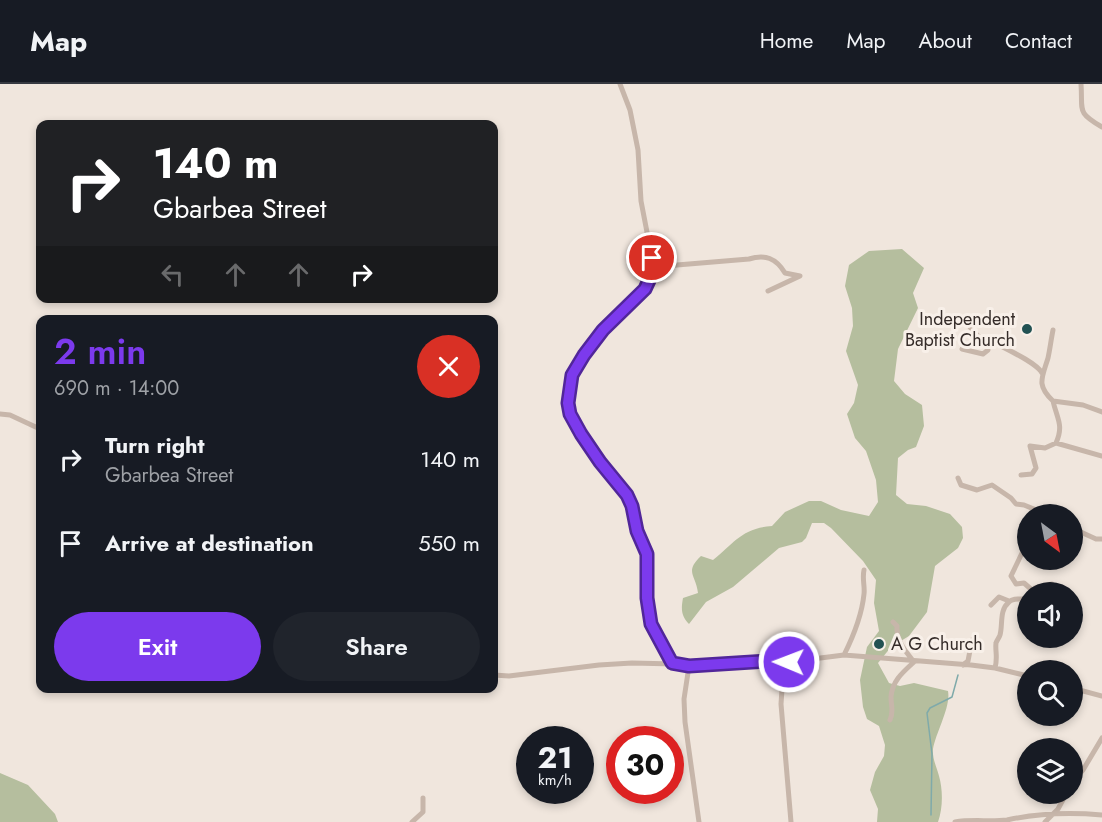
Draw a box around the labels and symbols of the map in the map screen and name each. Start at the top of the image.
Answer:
pin [626,232,677,283]
place label: Independent Baptist Church [905,306,1016,353]
marker: Independent Baptist Church [1020,322,1034,336]
north arrow [1017,504,1083,570]
position arrow [757,630,821,694]
place label: A G Church [891,631,983,657]
marker: A G Church [872,637,886,651]
speed limit sign: 30 [606,726,684,804]

